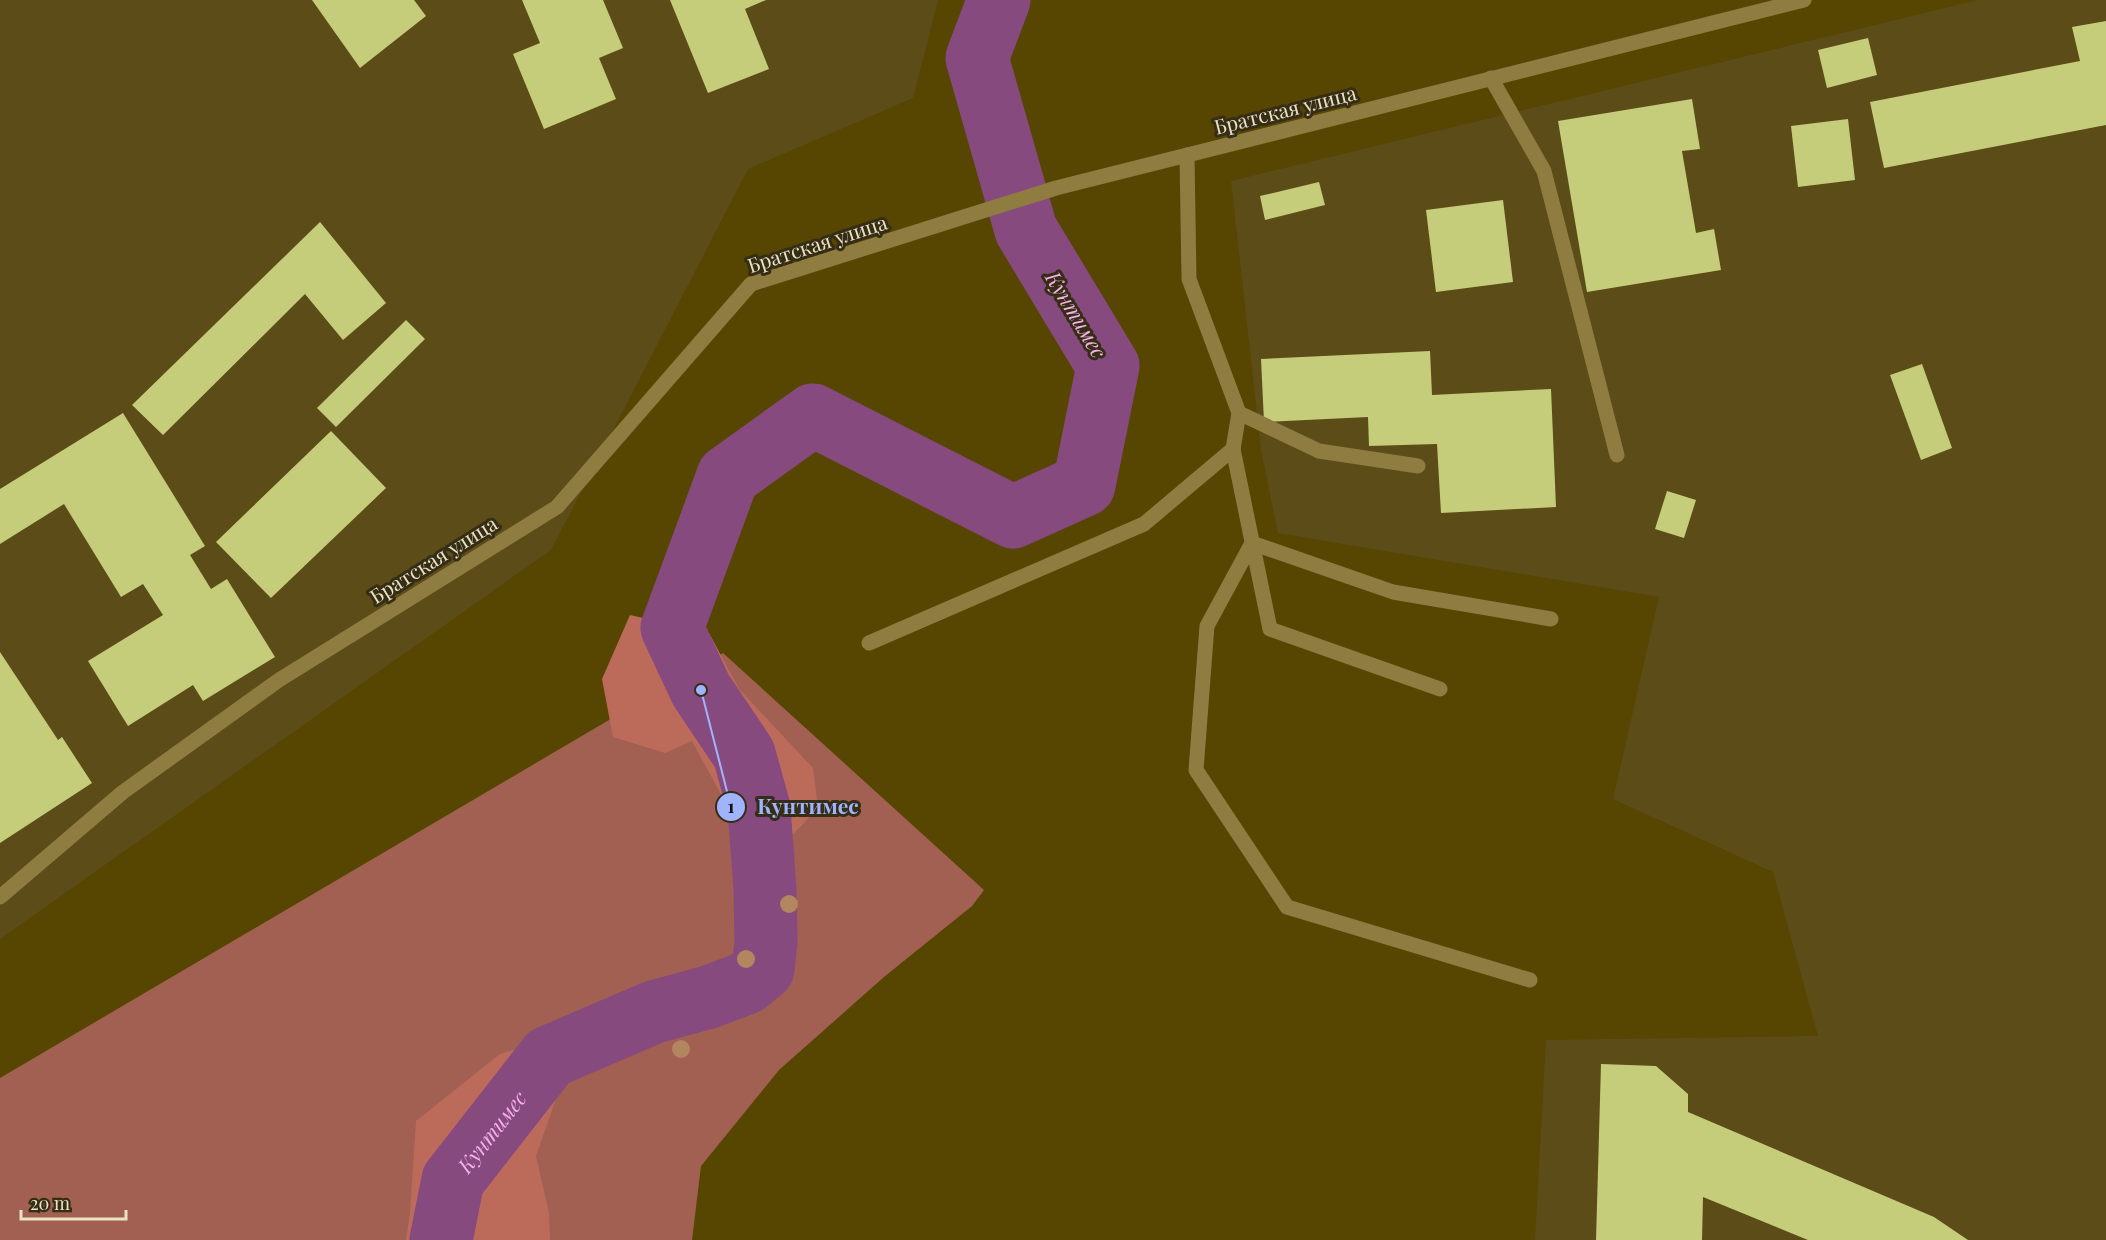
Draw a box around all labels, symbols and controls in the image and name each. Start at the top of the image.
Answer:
street label: Братская улица [1211,78,1359,140]
street label: Братская улица [744,208,890,278]
water label: Кунтимес [1040,265,1114,363]
street label: Братская улица [364,509,502,609]
callout: Кунтимес [716,787,871,826]
text: Кунтимес [757,791,859,819]
text: 1 [728,794,735,818]
water label: Кунтимес [450,1085,532,1179]
scale bar [21,1183,126,1221]
text: 20 m [30,1191,70,1215]

